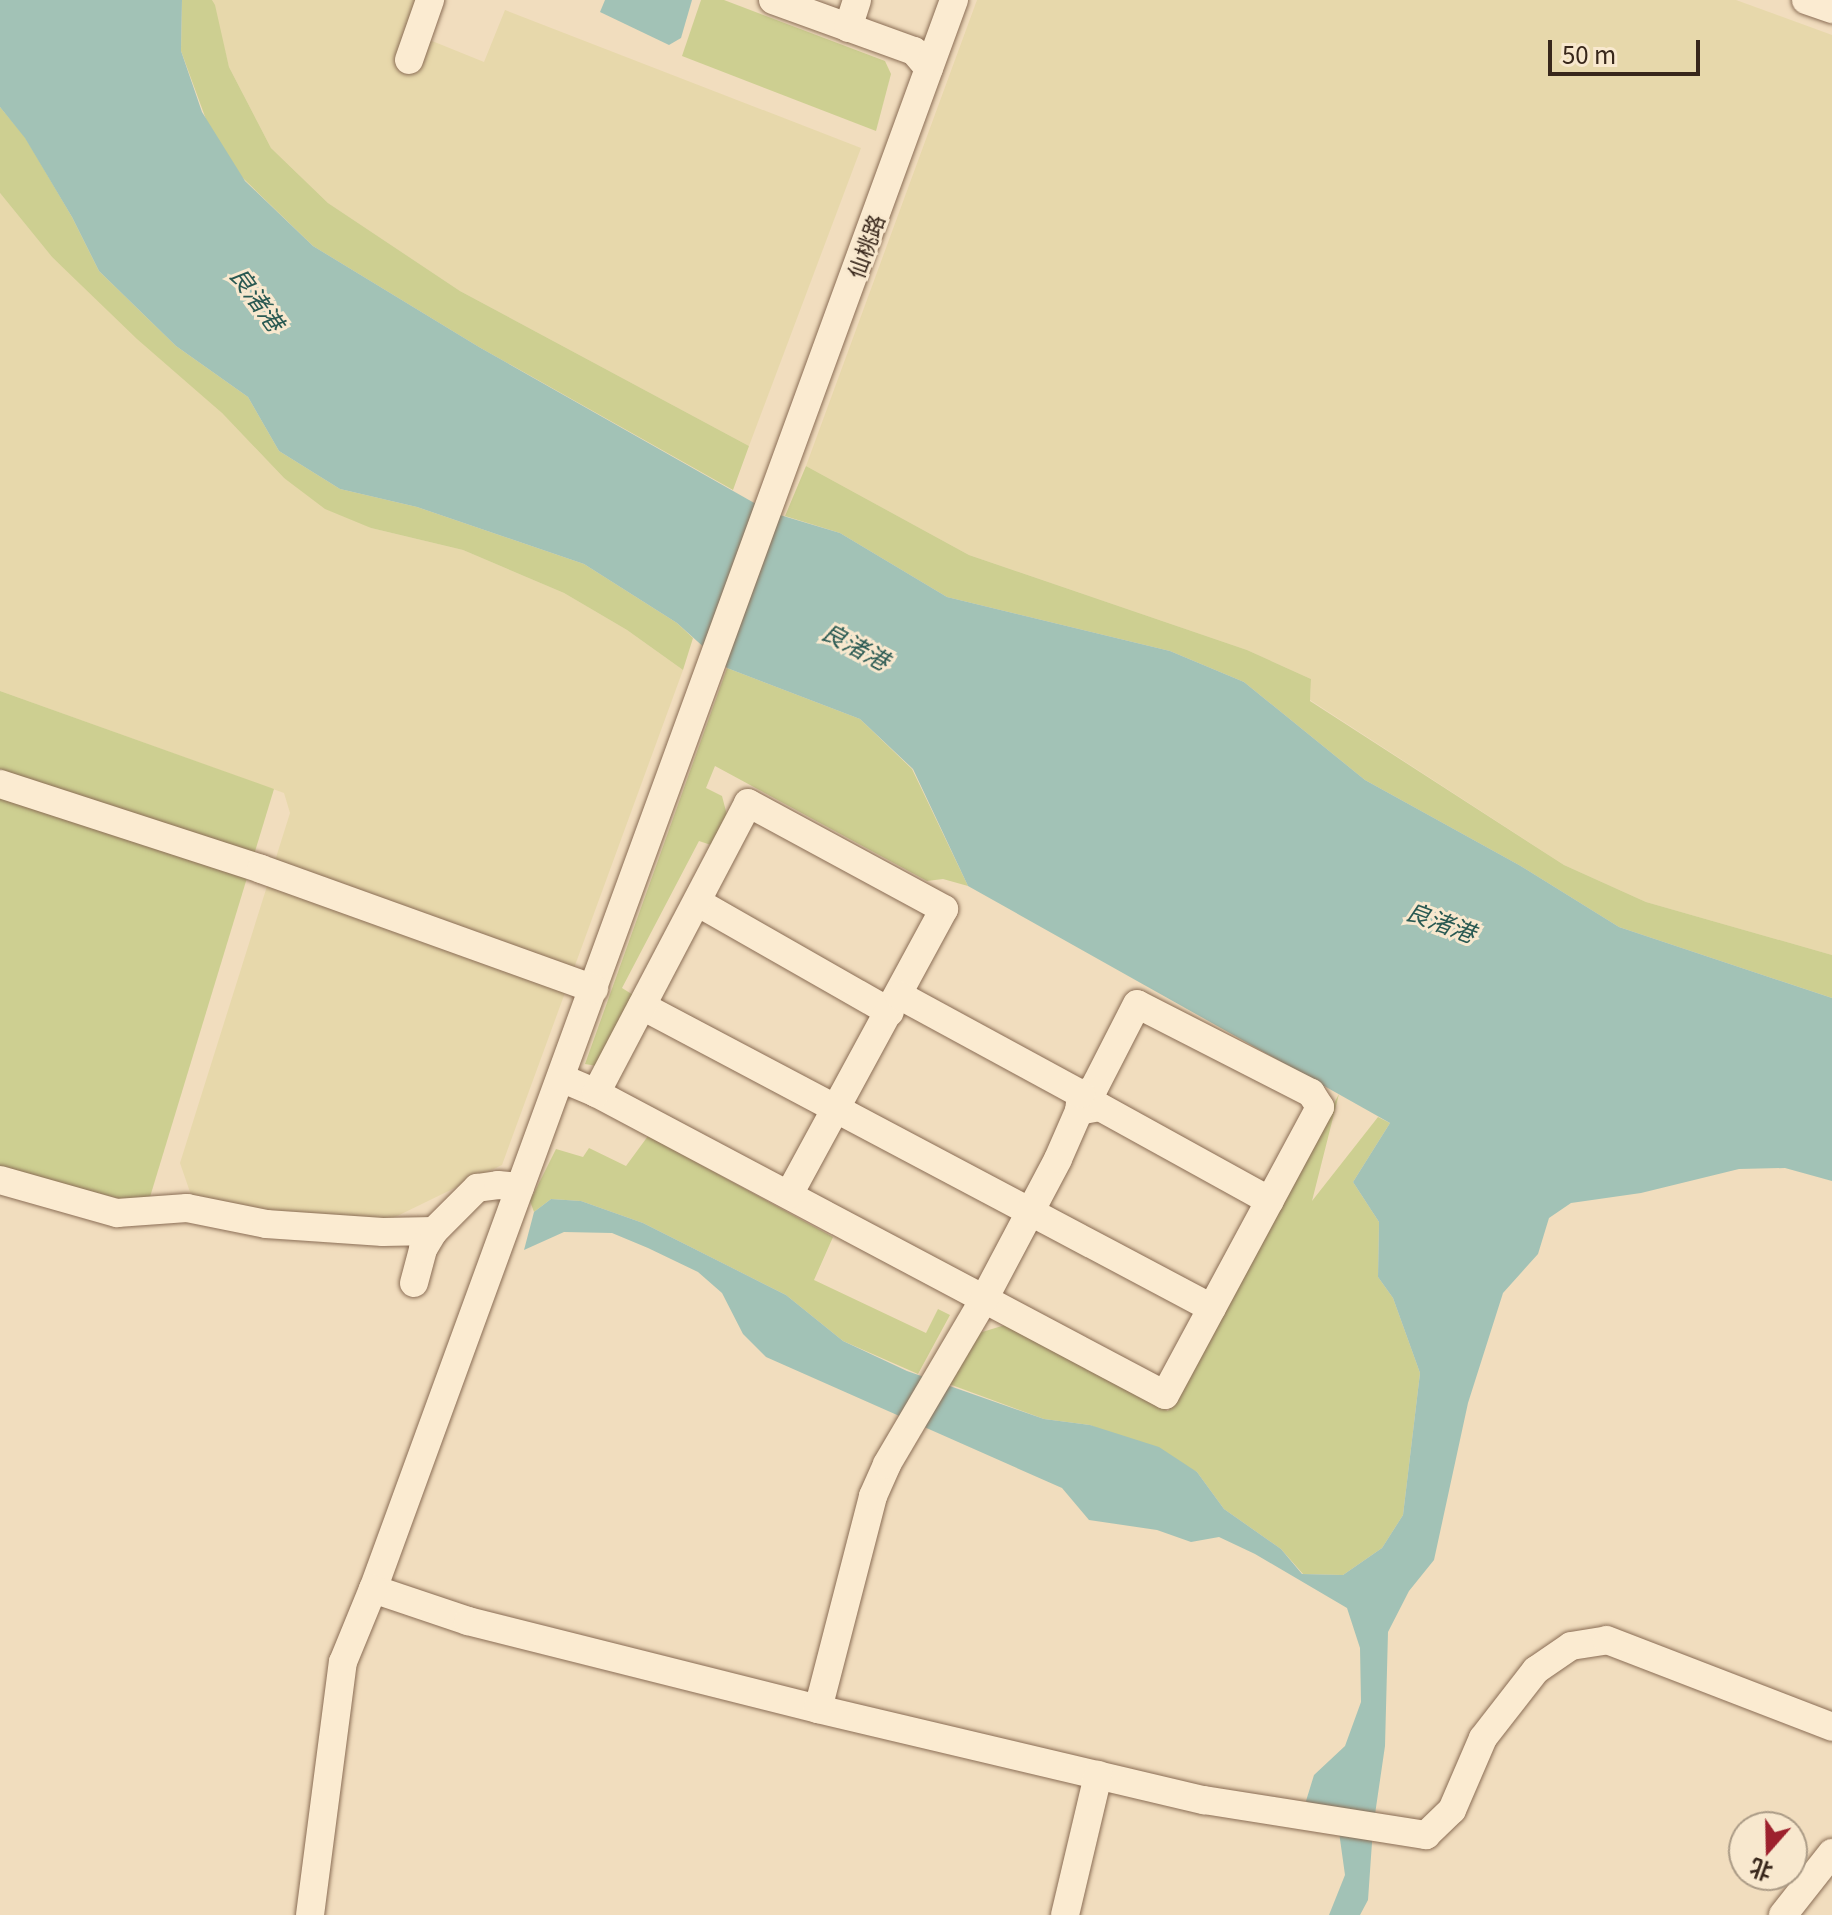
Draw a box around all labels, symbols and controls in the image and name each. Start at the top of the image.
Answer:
scale bar [1552,24,1704,74]
text: 50 m [1562,36,1616,71]
street label: 仙桃路 [841,210,889,282]
water label: 良渚港 [225,260,291,336]
water label: 良渚港 [817,615,895,675]
water label: 良渚港 [1402,895,1480,947]
north arrow [1728,1811,1808,1891]
text: 北 [1745,1853,1776,1890]

